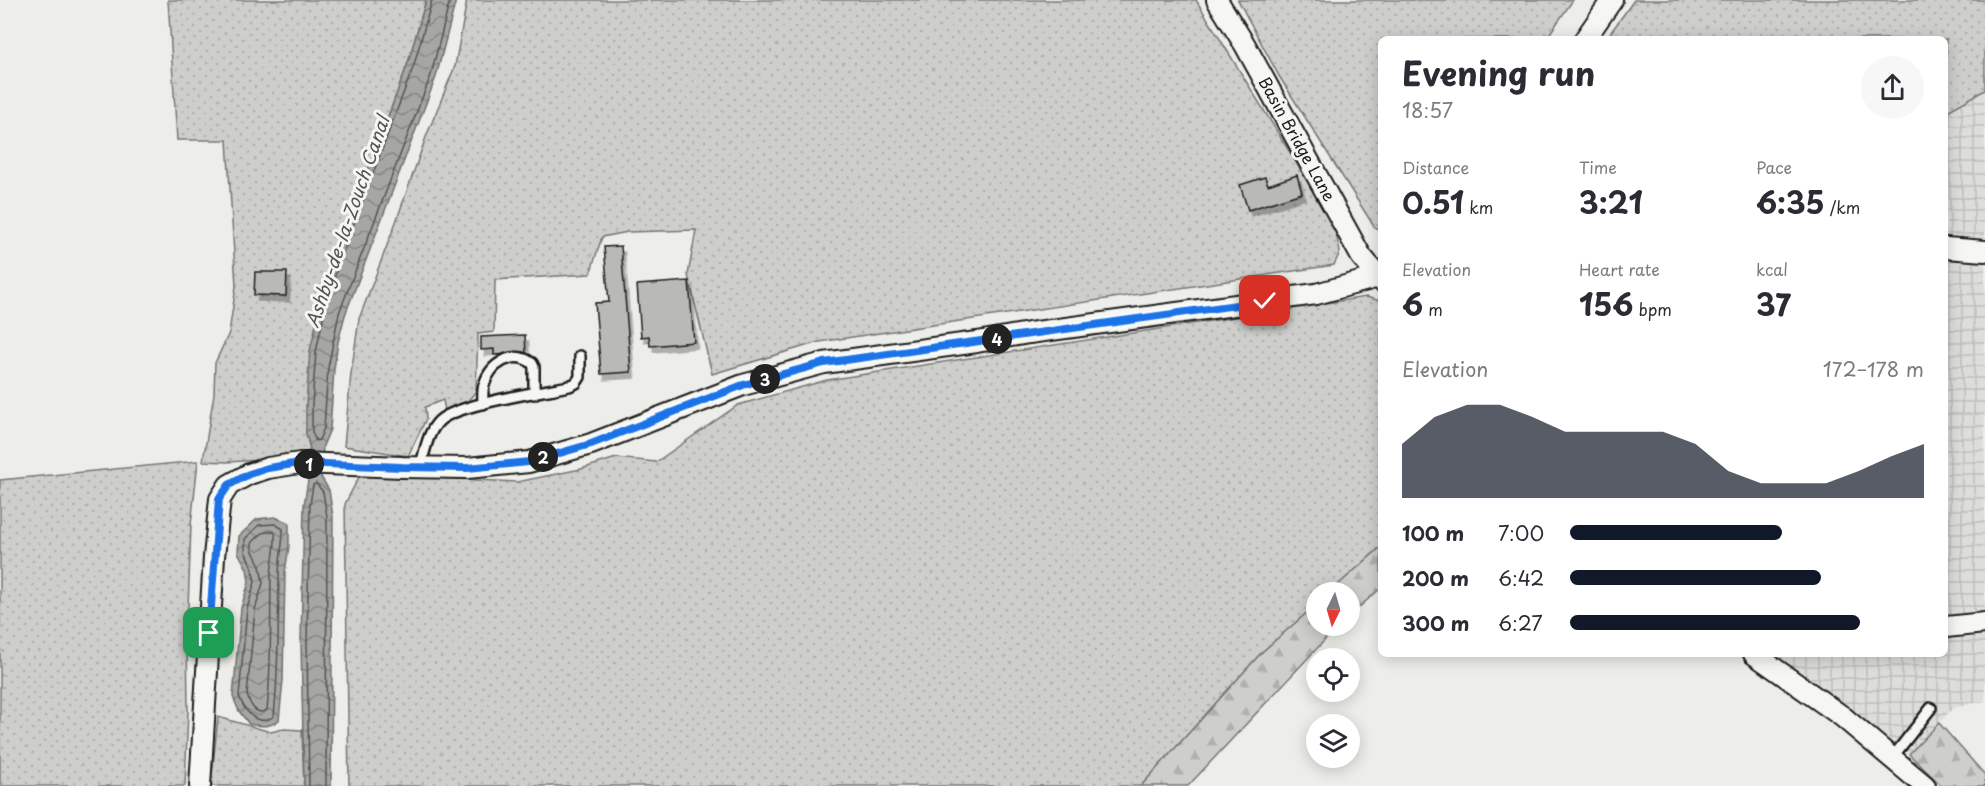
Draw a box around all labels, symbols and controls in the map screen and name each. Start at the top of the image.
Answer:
text: Evening run [1402,47,1595,97]
button: share [1861,56,1924,119]
street label: Basin Bridge Lane [1254,72,1342,205]
text: 18:57 [1402,95,1453,125]
water label: Ashby-de-la-Zouch Canal [298,109,396,331]
text: Distance [1402,155,1469,179]
text: Time [1579,155,1617,179]
text: Pace [1756,155,1792,179]
text: 0.51 [1402,179,1464,224]
text: 3:21 [1579,179,1643,224]
text: 6:35 [1756,179,1825,224]
text: km [1464,195,1493,219]
text: /km [1825,195,1860,219]
text: Elevation [1402,257,1471,281]
text: Heart rate [1579,257,1660,281]
text: kcal [1756,257,1788,281]
pin [1239,275,1290,326]
text: 6 [1402,281,1423,326]
text: 156 [1579,281,1633,326]
text: 37 [1756,281,1791,326]
icon: check [1248,284,1281,317]
text: m [1423,297,1443,321]
text: bpm [1633,297,1672,321]
pin: 4 [982,324,1012,354]
text: 4 [992,327,1002,351]
text: Elevation [1402,354,1488,384]
text: 172–178 m [1823,354,1924,384]
pin: 3 [750,364,780,394]
text: 3 [760,367,770,391]
pin: 2 [528,442,558,472]
text: 2 [537,445,549,469]
pin: 1 [294,449,324,479]
text: 1 [305,452,313,476]
text: 100 m [1402,518,1464,548]
text: 7:00 [1498,518,1544,548]
text: 200 m [1402,563,1469,593]
text: 6:42 [1498,563,1544,593]
north arrow [1306,582,1360,636]
map controls [1306,582,1360,768]
pin [183,607,234,658]
text: 300 m [1402,608,1470,638]
text: 6:27 [1498,608,1543,638]
icon: arrive [192,616,225,649]
button: locate [1306,648,1360,702]
button: layers [1306,714,1360,768]

